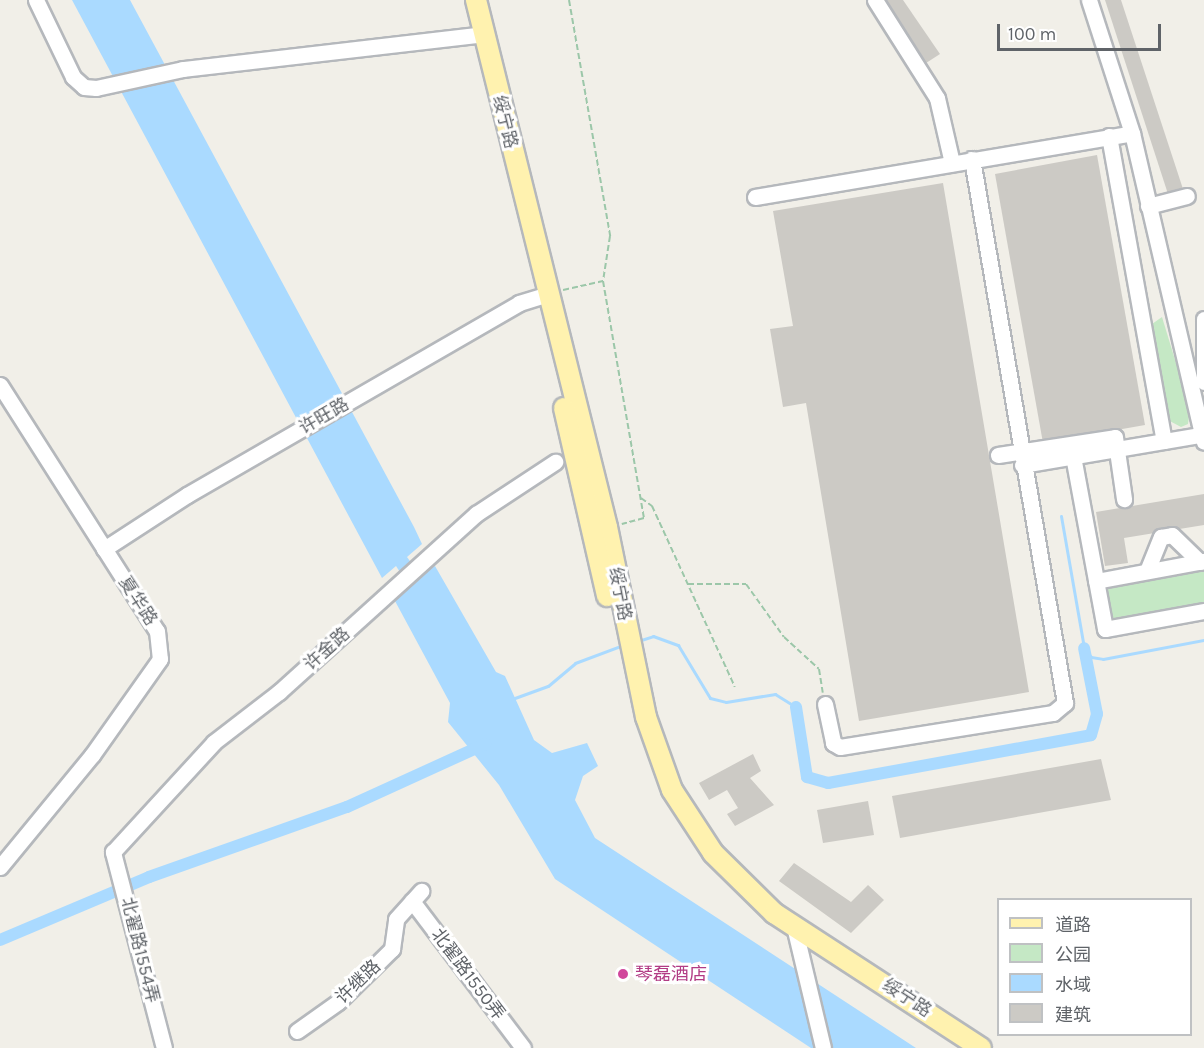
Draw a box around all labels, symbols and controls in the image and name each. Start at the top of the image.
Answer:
scale bar [1000,12,1164,50]
text: 100 m [1008,23,1056,45]
street label: 绥宁路 [488,93,522,151]
street label: 许旺路 [295,393,353,439]
street label: 绥宁路 [604,565,636,623]
street label: 夏华路 [114,572,162,630]
street label: 许金路 [300,623,354,675]
street label: 北翟路1554弄 [116,895,164,1005]
legend [997,898,1192,1036]
text: 道路 [1055,914,1091,936]
street label: 北翟路1550弄 [427,924,509,1024]
text: 公园 [1055,944,1091,966]
street label: 许继路 [331,955,385,1009]
place label: 琴磊酒店 [635,963,707,985]
marker: 琴磊酒店 [616,967,630,981]
street label: 绥宁路 [878,974,936,1022]
text: 水域 [1055,974,1091,996]
text: 建筑 [1055,1004,1091,1026]

